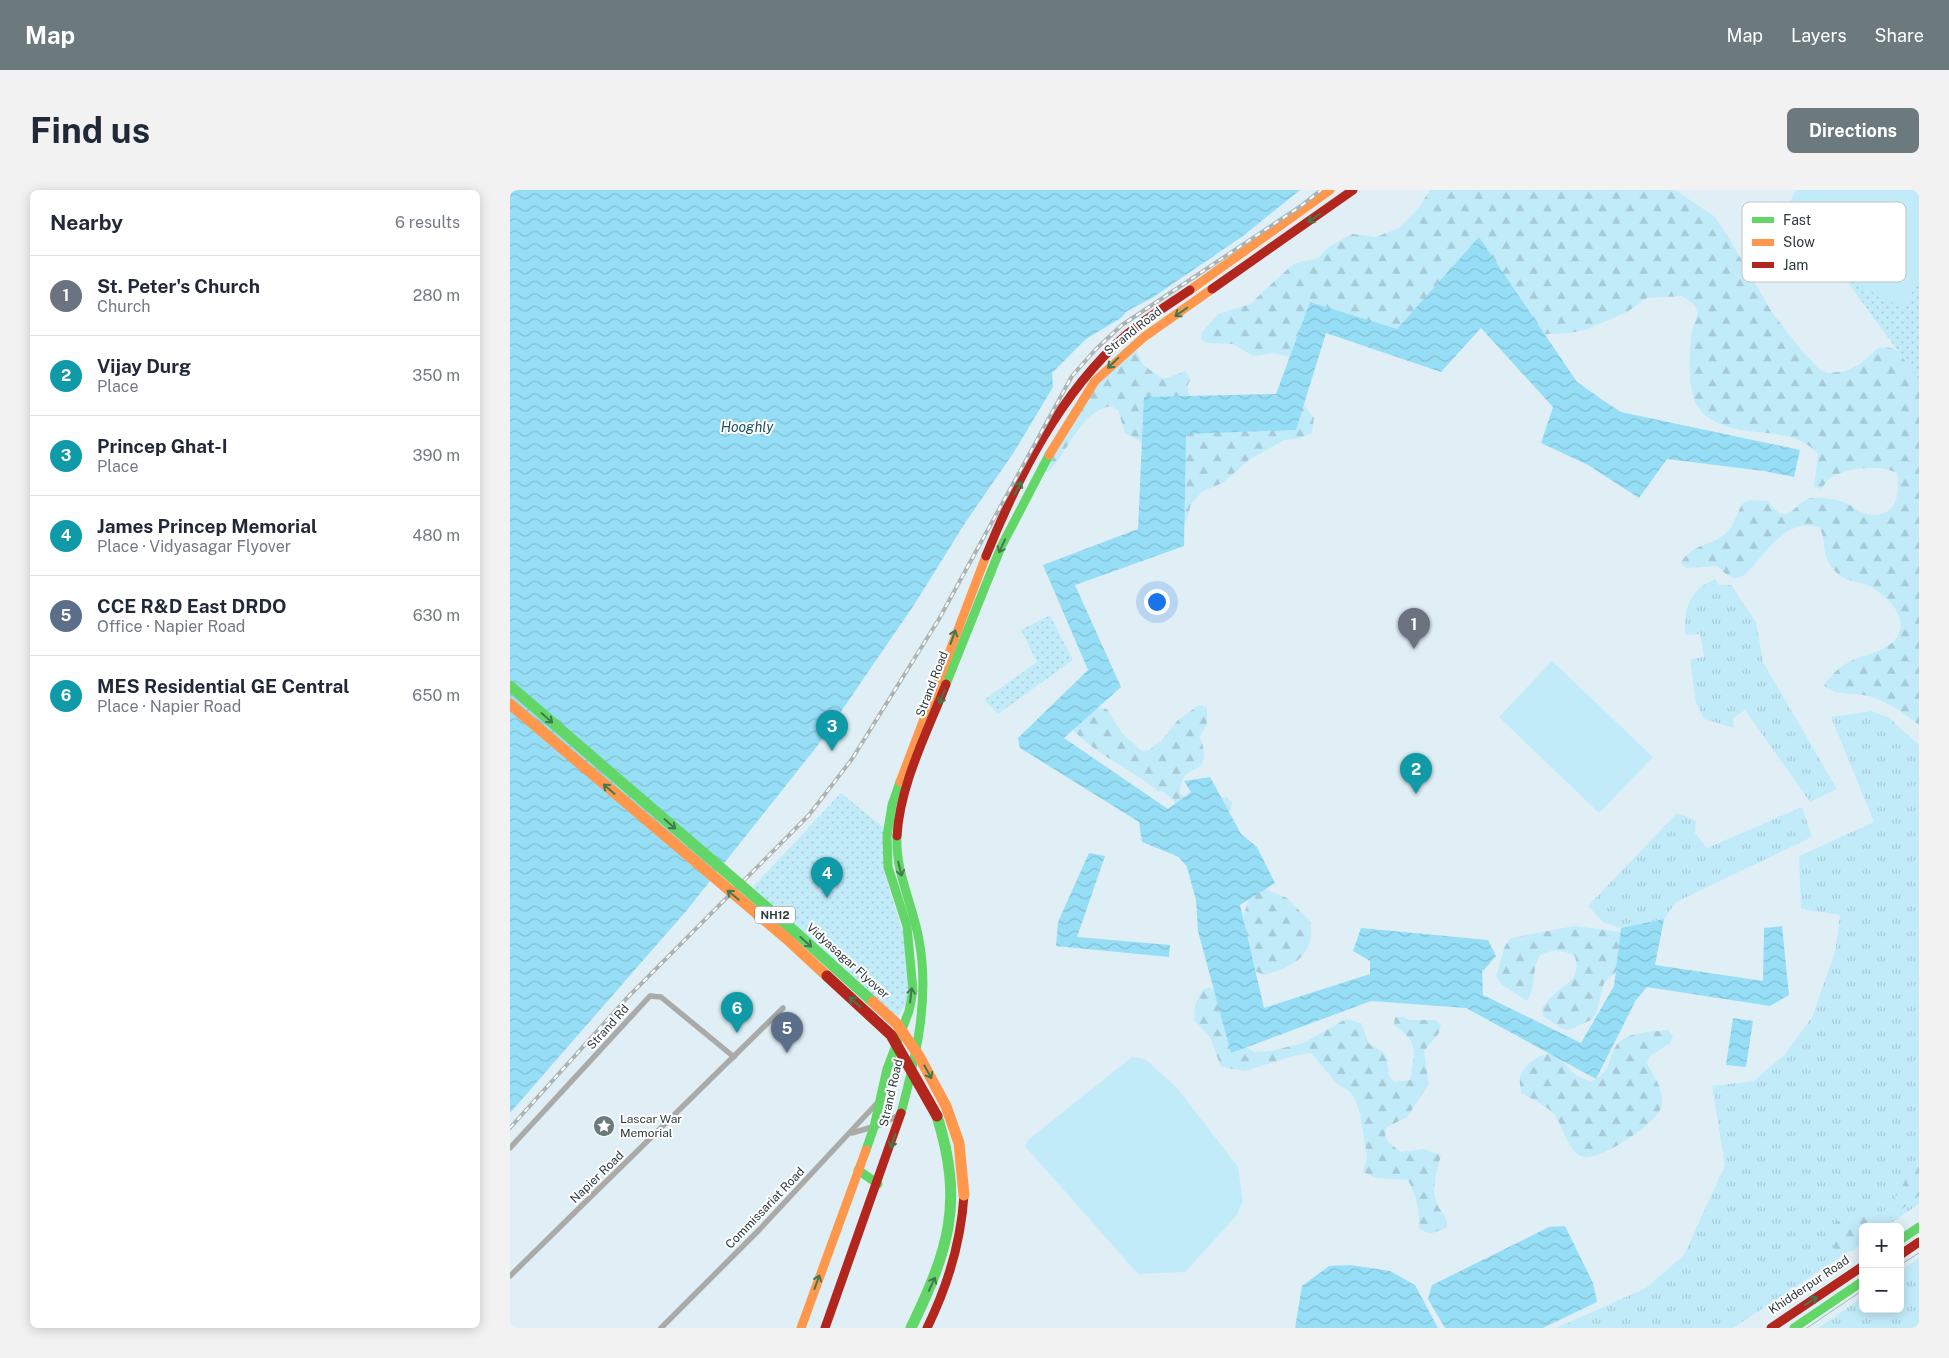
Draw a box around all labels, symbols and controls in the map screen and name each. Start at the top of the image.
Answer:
text: Map [25,21,75,49]
text: Map [1727,25,1763,46]
text: Layers [1791,25,1847,46]
text: Share [1875,25,1924,46]
button: Directions [1787,108,1919,153]
text: Find us [30,110,150,151]
legend [1742,202,1906,282]
text: Nearby [50,210,123,235]
text: Fast [1783,212,1811,228]
text: 6 results [395,213,460,232]
one-way arrow [1307,213,1321,223]
text: Slow [1783,234,1815,250]
text: Jam [1783,257,1808,273]
text: St. Peter's Church [97,275,260,297]
text: 1 [63,286,69,305]
text: 280 m [413,286,460,305]
text: Church [97,297,151,316]
street label: Strand Road [1102,304,1164,358]
one-way arrow [1174,307,1188,317]
text: Vijay Durg [97,355,191,377]
one-way arrow [1107,357,1119,369]
text: 2 [61,366,71,385]
text: 350 m [412,366,460,385]
text: Place [97,377,139,396]
water label: Hooghly [721,419,774,435]
text: Princep Ghat-I [97,435,228,457]
text: 3 [61,446,71,465]
text: 390 m [413,446,460,465]
text: Place [97,457,139,476]
one-way arrow [1014,481,1023,496]
text: James Princep Memorial [97,515,317,537]
text: 4 [61,526,71,545]
text: 480 m [412,526,460,545]
text: Place · Vidyasagar Flyover [97,537,291,556]
one-way arrow [997,538,1006,553]
your location [1144,589,1170,615]
text: CCE R&D East DRDO [97,595,287,617]
text: 5 [61,606,71,625]
text: 630 m [413,606,460,625]
pin: 1 [1398,608,1430,649]
text: Office · Napier Road [97,617,245,636]
one-way arrow [949,630,958,645]
street label: Strand Road [913,649,951,719]
text: MES Residential GE Central [97,675,350,697]
text: 6 [61,686,71,705]
text: 650 m [412,686,460,705]
one-way arrow [937,689,946,704]
text: Place · Napier Road [97,697,241,716]
pin: 3 [816,710,848,751]
one-way arrow [541,712,554,724]
pin: 2 [1400,753,1432,794]
one-way arrow [603,784,616,795]
one-way arrow [664,818,677,830]
pin: 4 [811,857,843,898]
one-way arrow [896,860,905,876]
one-way arrow [727,890,740,901]
road number: NH12 [755,906,795,924]
street label: Vidyasagar Flyover [804,920,892,1002]
one-way arrow [800,936,813,948]
one-way arrow [906,987,916,1003]
pin: 6 [721,992,753,1033]
one-way arrow [848,996,861,1008]
street label: Strand Rd [584,1002,632,1052]
pin: 5 [771,1012,803,1053]
street label: Strand Road [876,1058,906,1128]
one-way arrow [923,1065,933,1080]
place label: Lascar War Memorial [620,1112,682,1140]
place icon: Lascar War Memorial [592,1114,616,1138]
one-way arrow [888,1133,897,1149]
street label: Napier Road [567,1148,627,1206]
street label: Commissariat Road [723,1164,807,1252]
map controls [1859,1223,1904,1313]
button: + [1859,1223,1904,1268]
street label: Khidderpur Road [1766,1253,1852,1317]
button: − [1859,1268,1904,1313]
one-way arrow [813,1275,822,1290]
one-way arrow [928,1277,938,1292]
one-way arrow [1804,1296,1818,1306]

